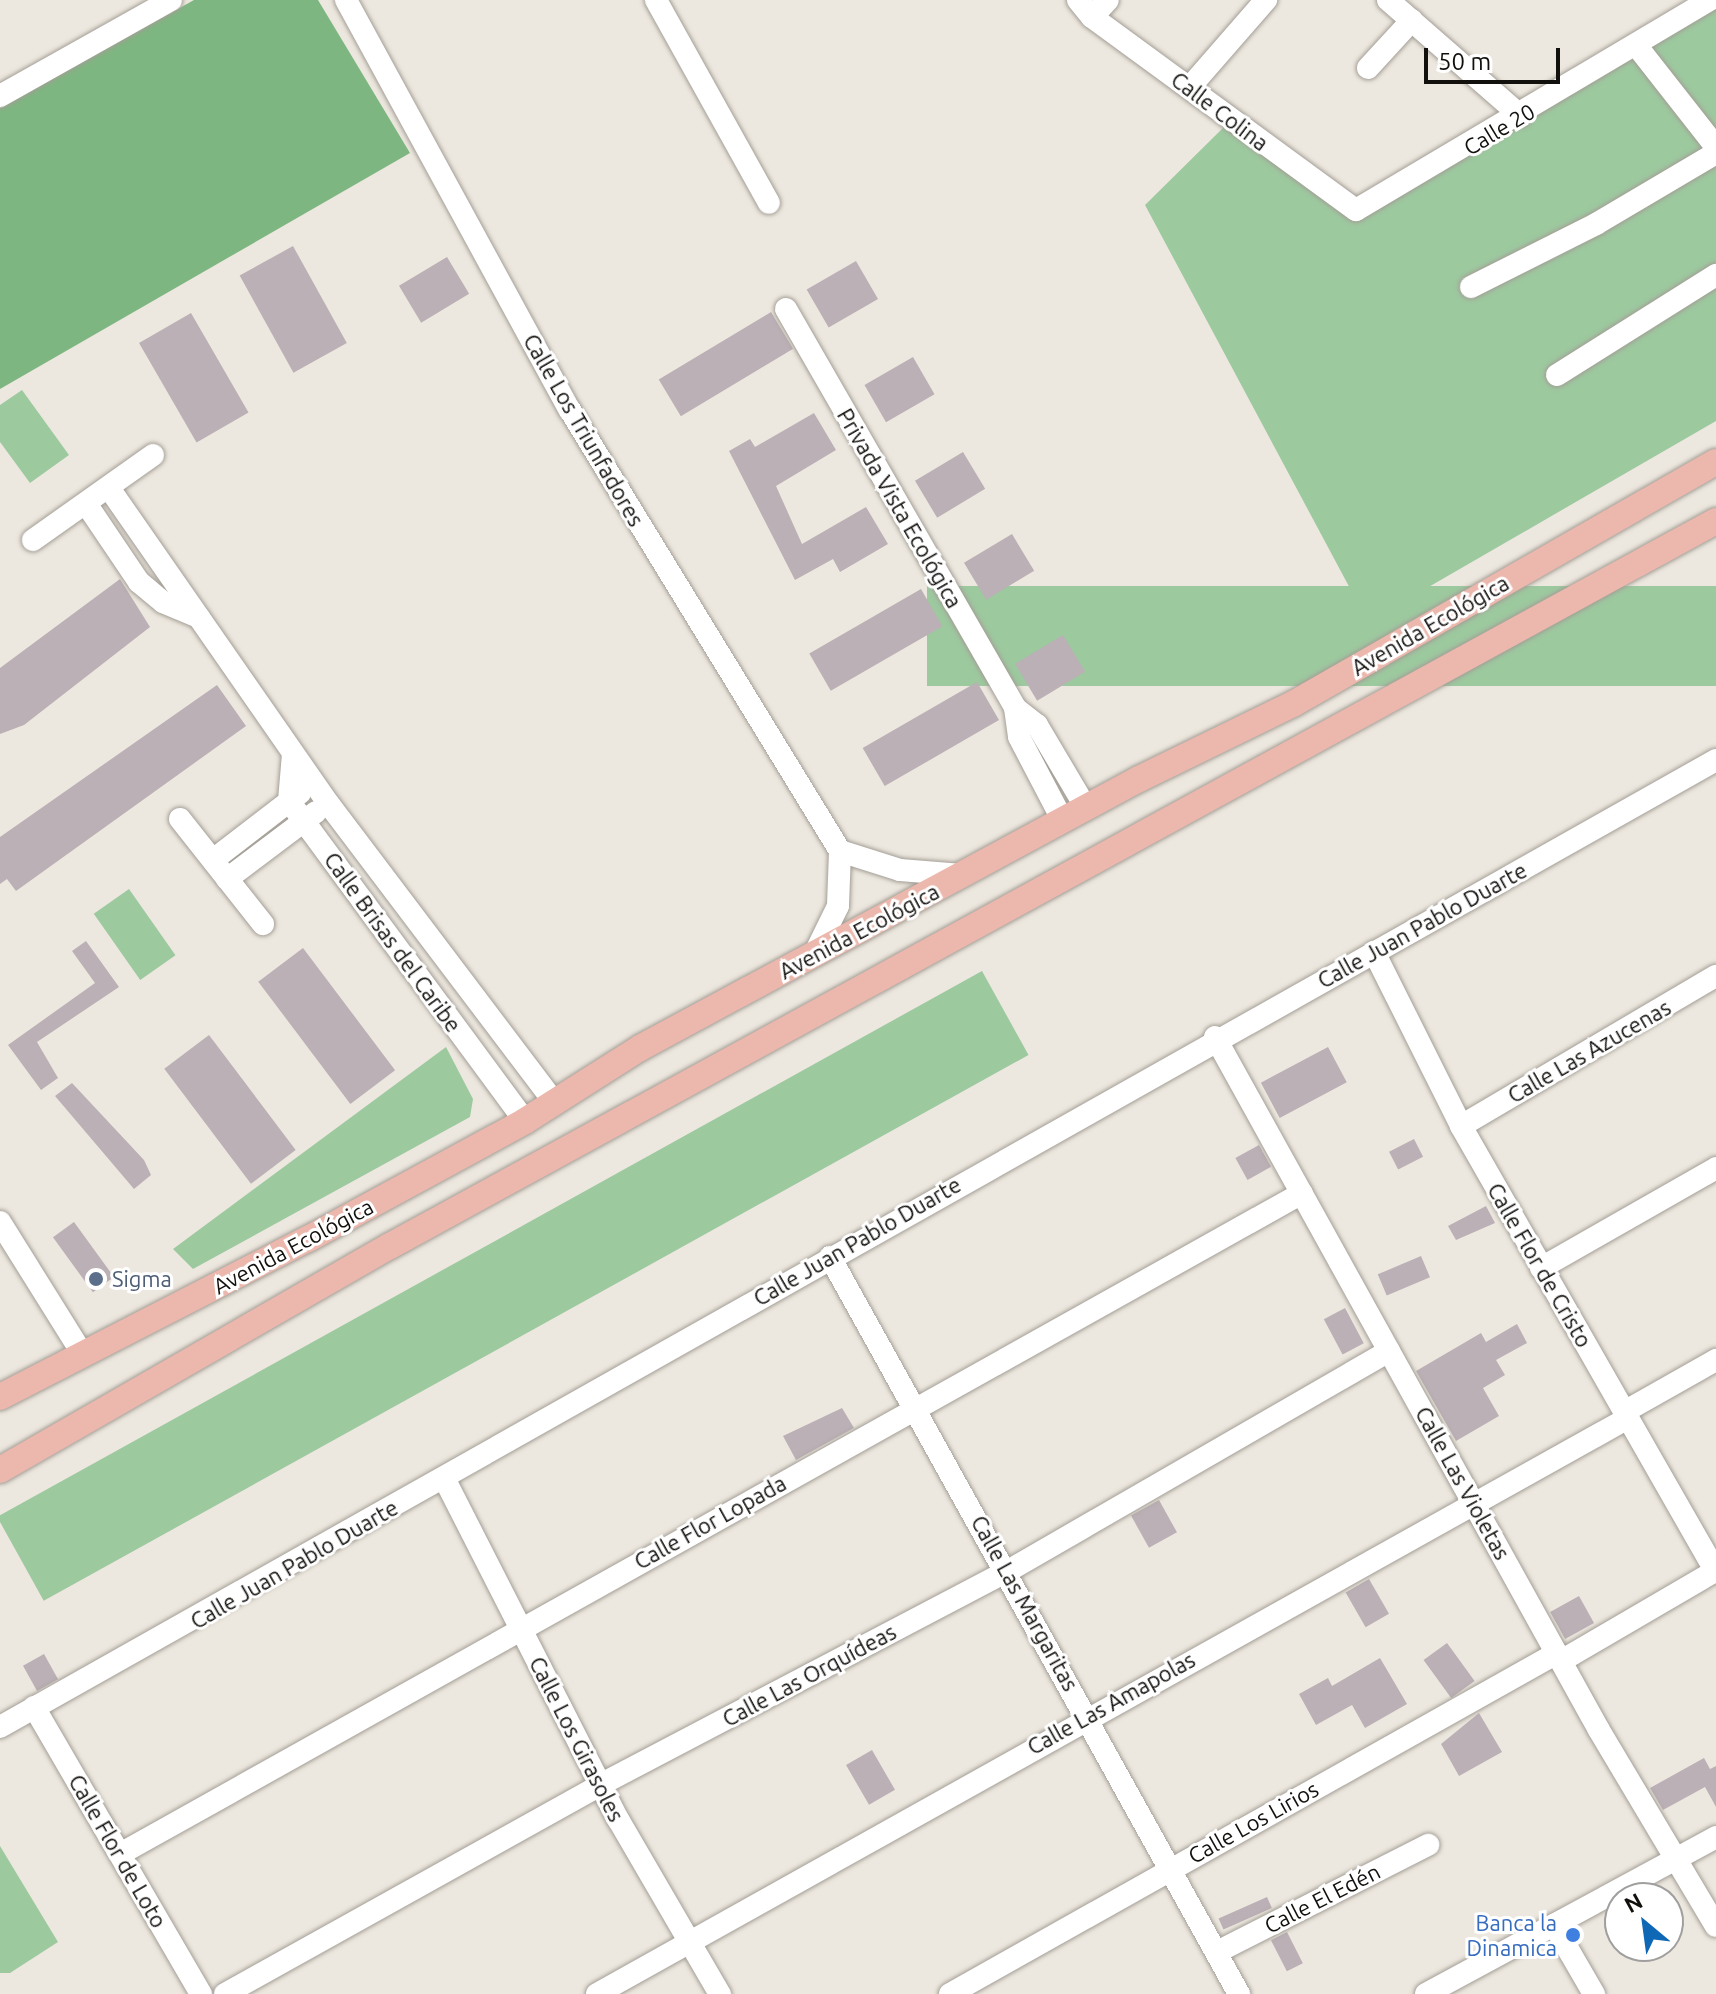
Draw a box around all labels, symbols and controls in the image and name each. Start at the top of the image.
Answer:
scale bar [1428,32,1564,82]
text: 50 m [1438,48,1491,75]
street label: Calle Colina [1166,66,1274,156]
street label: Calle 20 [1459,98,1539,160]
street label: Calle Los Triunfadores [518,329,650,531]
street label: Privada Vista Ecológica [832,404,968,612]
street label: Avenida Ecológica [1347,569,1513,681]
street label: Calle Brisas del Caribe [319,847,467,1037]
street label: Calle Juan Pablo Duarte [1313,856,1531,994]
street label: Avenida Ecológica [774,878,944,984]
street label: Calle Las Azucenas [1503,994,1675,1108]
street label: Calle Juan Pablo Duarte [749,1171,965,1311]
street label: Calle Flor de Cristo [1482,1178,1598,1352]
street label: Avenida Ecológica [208,1193,378,1299]
place label: Sigma [112,1266,172,1292]
marker: Sigma [87,1270,105,1288]
street label: Calle Las Violetas [1410,1402,1516,1564]
street label: Calle Flor Lopada [629,1469,791,1575]
street label: Calle Juan Pablo Duarte [186,1494,402,1634]
street label: Calle Las Margaritas [966,1511,1084,1695]
street label: Calle Las Orquídeas [718,1618,900,1732]
street label: Calle Las Amapolas [1023,1646,1199,1760]
street label: Calle Los Girasoles [524,1652,630,1826]
street label: Calle Flor de Loto [63,1770,173,1932]
street label: Calle Los Lirios [1183,1775,1323,1869]
street label: Calle El Edén [1260,1858,1384,1938]
north arrow [1604,1882,1684,1962]
text: N [1620,1887,1646,1917]
place label: Banca la Dinamica [1466,1909,1557,1960]
marker: Banca la Dinamica [1564,1926,1582,1944]

